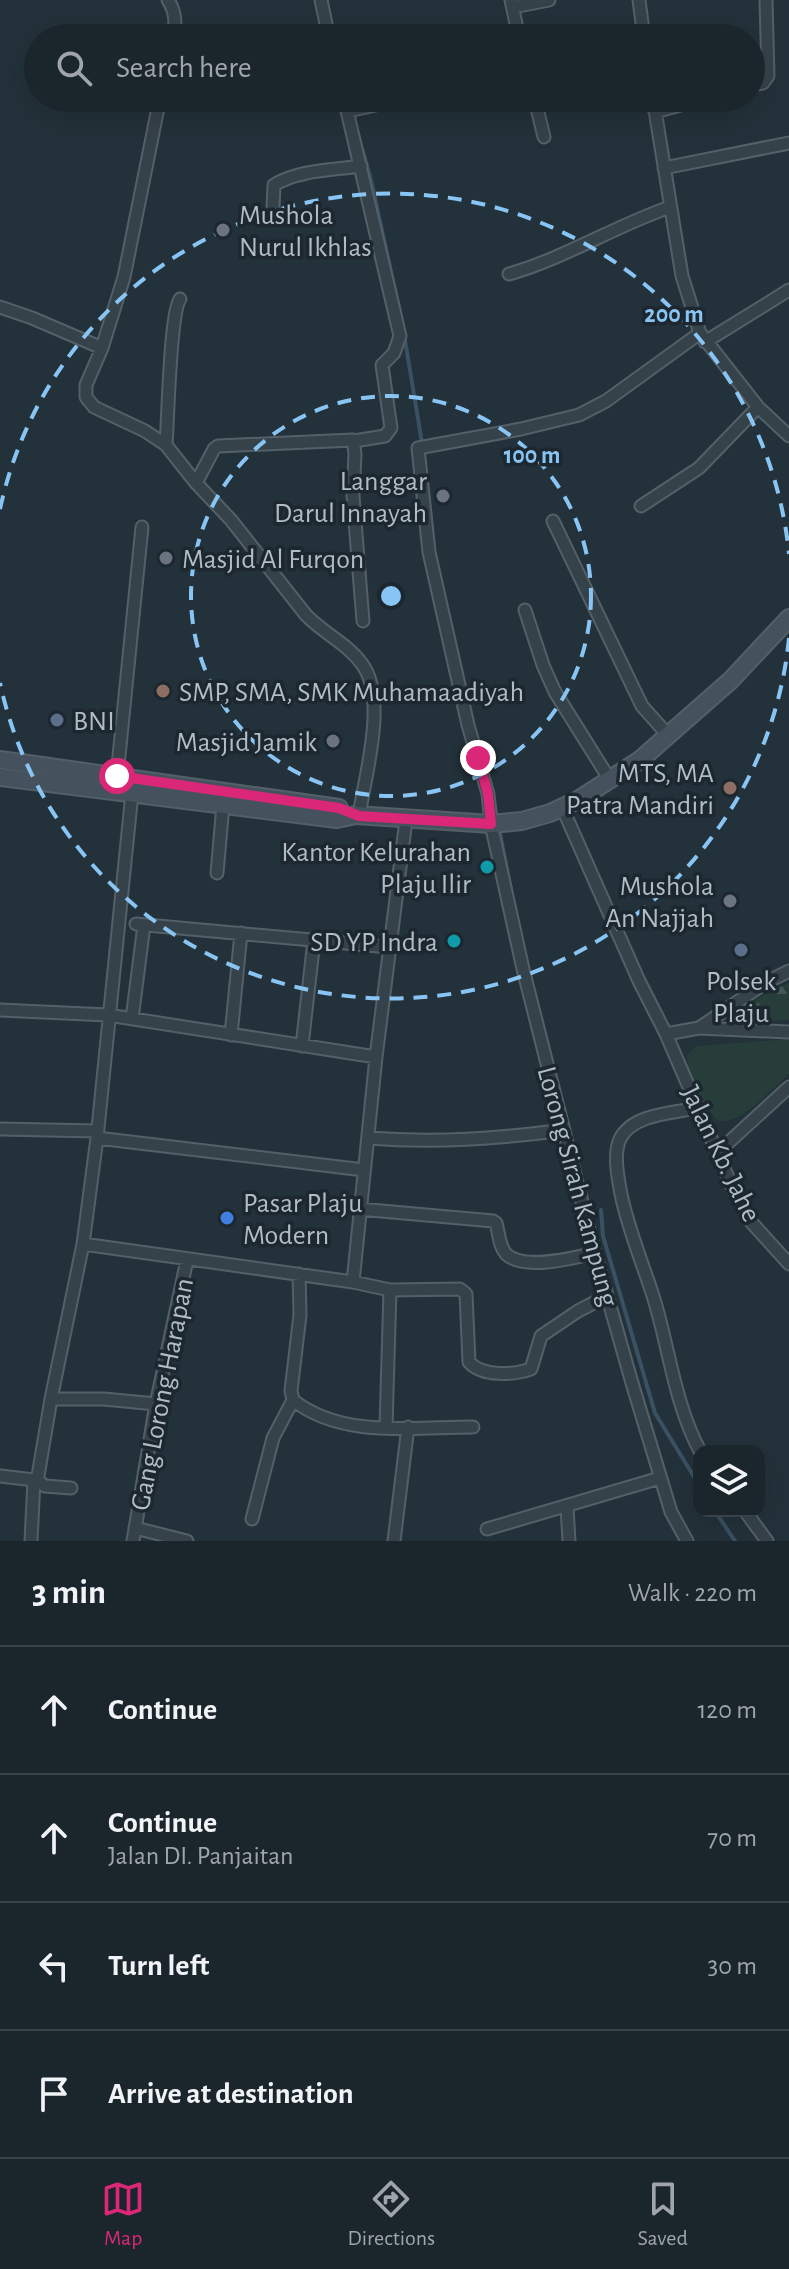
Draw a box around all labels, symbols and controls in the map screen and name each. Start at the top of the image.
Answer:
search box [24,24,765,112]
icon: search [52,46,96,90]
text: Search here [116,53,252,83]
place label: Mushola Nurul Ikhlas [239,202,372,262]
marker: Mushola Nurul Ikhlas [214,221,232,239]
text: 200 m [644,303,704,327]
text: 100 m [504,444,560,468]
place label: Langgar Darul Innayah [274,468,427,528]
marker: Langgar Darul Innayah [434,487,452,505]
place label: Masjid Al Furqon [182,546,364,574]
marker: Masjid Al Furqon [157,549,175,567]
centre of rings [377,582,405,610]
place label: SMP, SMA, SMK Muhamaadiyah [179,679,524,707]
marker: SMP, SMA, SMK Muhamaadiyah [154,682,172,700]
place label: BNI [73,708,115,736]
marker: BNI [48,711,66,729]
place label: Masjid Jamik [176,729,317,757]
marker: Masjid Jamik [324,732,342,750]
route end [460,740,496,776]
route start [99,758,135,794]
place label: MTS, MA Patra Mandiri [566,760,714,820]
marker: MTS, MA Patra Mandiri [721,779,739,797]
place label: Kantor Kelurahan Plaju Ilir [281,839,471,899]
marker: Kantor Kelurahan Plaju Ilir [478,858,496,876]
place label: Mushola An Najjah [605,873,714,933]
marker: Mushola An Najjah [721,892,739,910]
place label: SD YP Indra [310,929,438,957]
marker: SD YP Indra [445,932,463,950]
marker: Polsek Plaju [732,941,750,959]
place label: Polsek Plaju [706,968,776,1028]
street label: Lorong Sirah Kampung [532,1063,623,1310]
street label: Jalan Kb. Jahe [675,1081,765,1226]
place label: Pasar Plaju Modern [243,1190,363,1250]
marker: Pasar Plaju Modern [218,1209,236,1227]
street label: Gang Lorong Harapan [127,1276,199,1513]
map controls [693,1445,765,1517]
button: layers [693,1445,765,1517]
text: 3 min [32,1576,106,1610]
text: Walk · 220 m [628,1580,757,1606]
icon: ahead [32,1688,76,1732]
text: Continue [108,1695,217,1725]
text: 120 m [697,1697,757,1723]
text: Continue [108,1808,217,1838]
icon: ahead [32,1816,76,1860]
text: 70 m [707,1825,757,1851]
text: Jalan DI. Panjaitan [108,1843,293,1869]
icon: left [32,1944,76,1988]
text: Turn left [108,1951,209,1981]
text: 30 m [707,1953,757,1979]
icon: arrive [32,2072,76,2116]
text: Arrive at destination [108,2079,354,2109]
tab: Map [101,2177,145,2251]
tab: Directions [347,2177,435,2251]
tab: Saved [637,2177,688,2251]

